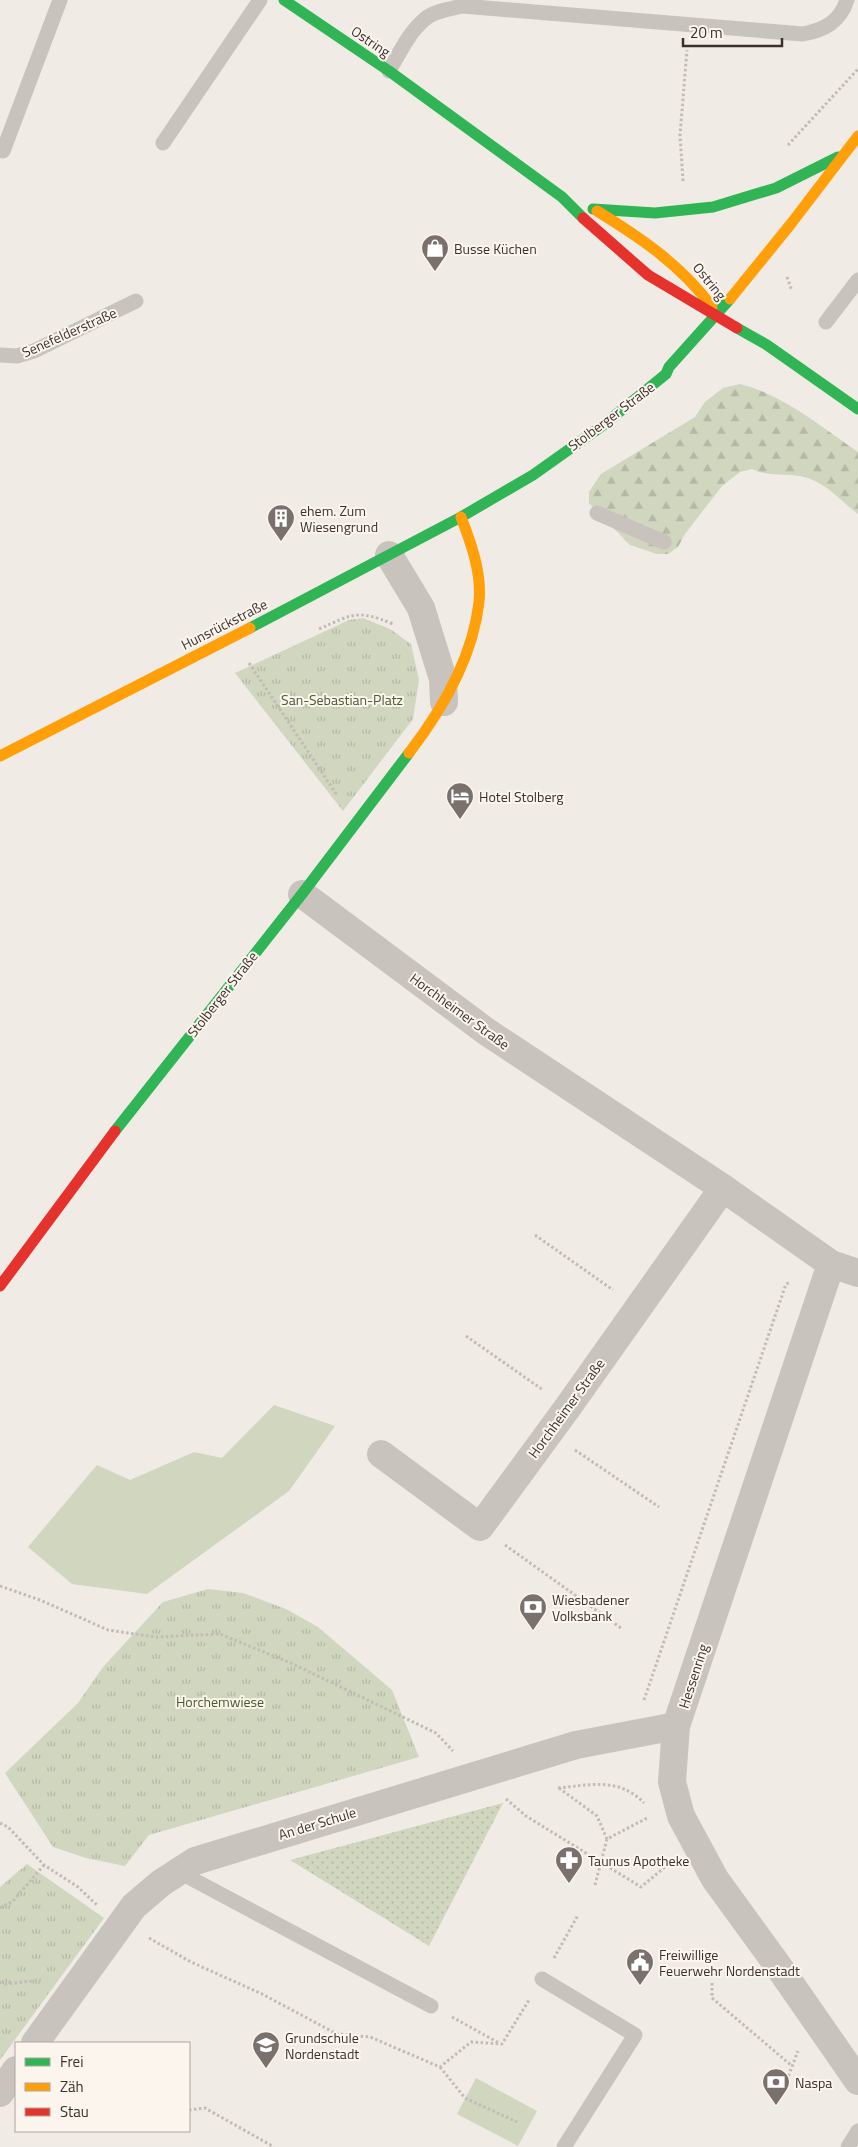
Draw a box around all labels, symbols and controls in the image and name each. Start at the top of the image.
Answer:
scale bar [683,15,782,47]
street label: Ostring [347,20,395,62]
text: 20 m [690,21,723,44]
shop icon: Busse Küchen [420,233,450,272]
place label: Busse Küchen [454,238,537,259]
street label: Ostring [688,258,732,304]
street label: Senefelderstraße [18,302,120,362]
street label: Stolberger Straße [563,376,659,456]
place label: ehem. Zum Wiesengrund [300,500,378,537]
building icon: ehem. Zum Wiesengrund [266,503,296,542]
street label: Hunsrückstraße [177,593,271,655]
park label: San-Sebastian-Platz [281,689,403,710]
hotel icon: Hotel Stolberg [445,781,475,820]
place label: Hotel Stolberg [479,786,563,807]
street label: Stolberger Straße [182,947,262,1041]
street label: Horchheimer Straße [406,968,514,1054]
street label: Horchheimer Straße [523,1354,609,1462]
place label: Wiesbadener Volksbank [552,1589,629,1626]
bank icon: Wiesbadener Volksbank [518,1592,548,1631]
street label: Hessenring [673,1641,713,1711]
park label: Horchemwiese [176,1691,264,1712]
street label: An der Schule [276,1801,358,1845]
pharmacy icon: Taunus Apotheke [554,1845,584,1884]
place label: Taunus Apotheke [588,1850,689,1871]
place label: Freiwillige Feuerwehr Nordenstadt [659,1944,800,1981]
public building icon: Freiwillige Feuerwehr Nordenstadt [625,1947,655,1986]
place label: Grundschule Nordenstadt [285,2027,359,2064]
school or university icon: Grundschule Nordenstadt [251,2030,281,2069]
legend [15,2042,190,2132]
text: Frei [60,2050,83,2073]
bank icon: Naspa [761,2067,791,2106]
place label: Naspa [795,2072,832,2093]
text: Zäh [60,2075,84,2098]
text: Stau [60,2100,89,2123]

